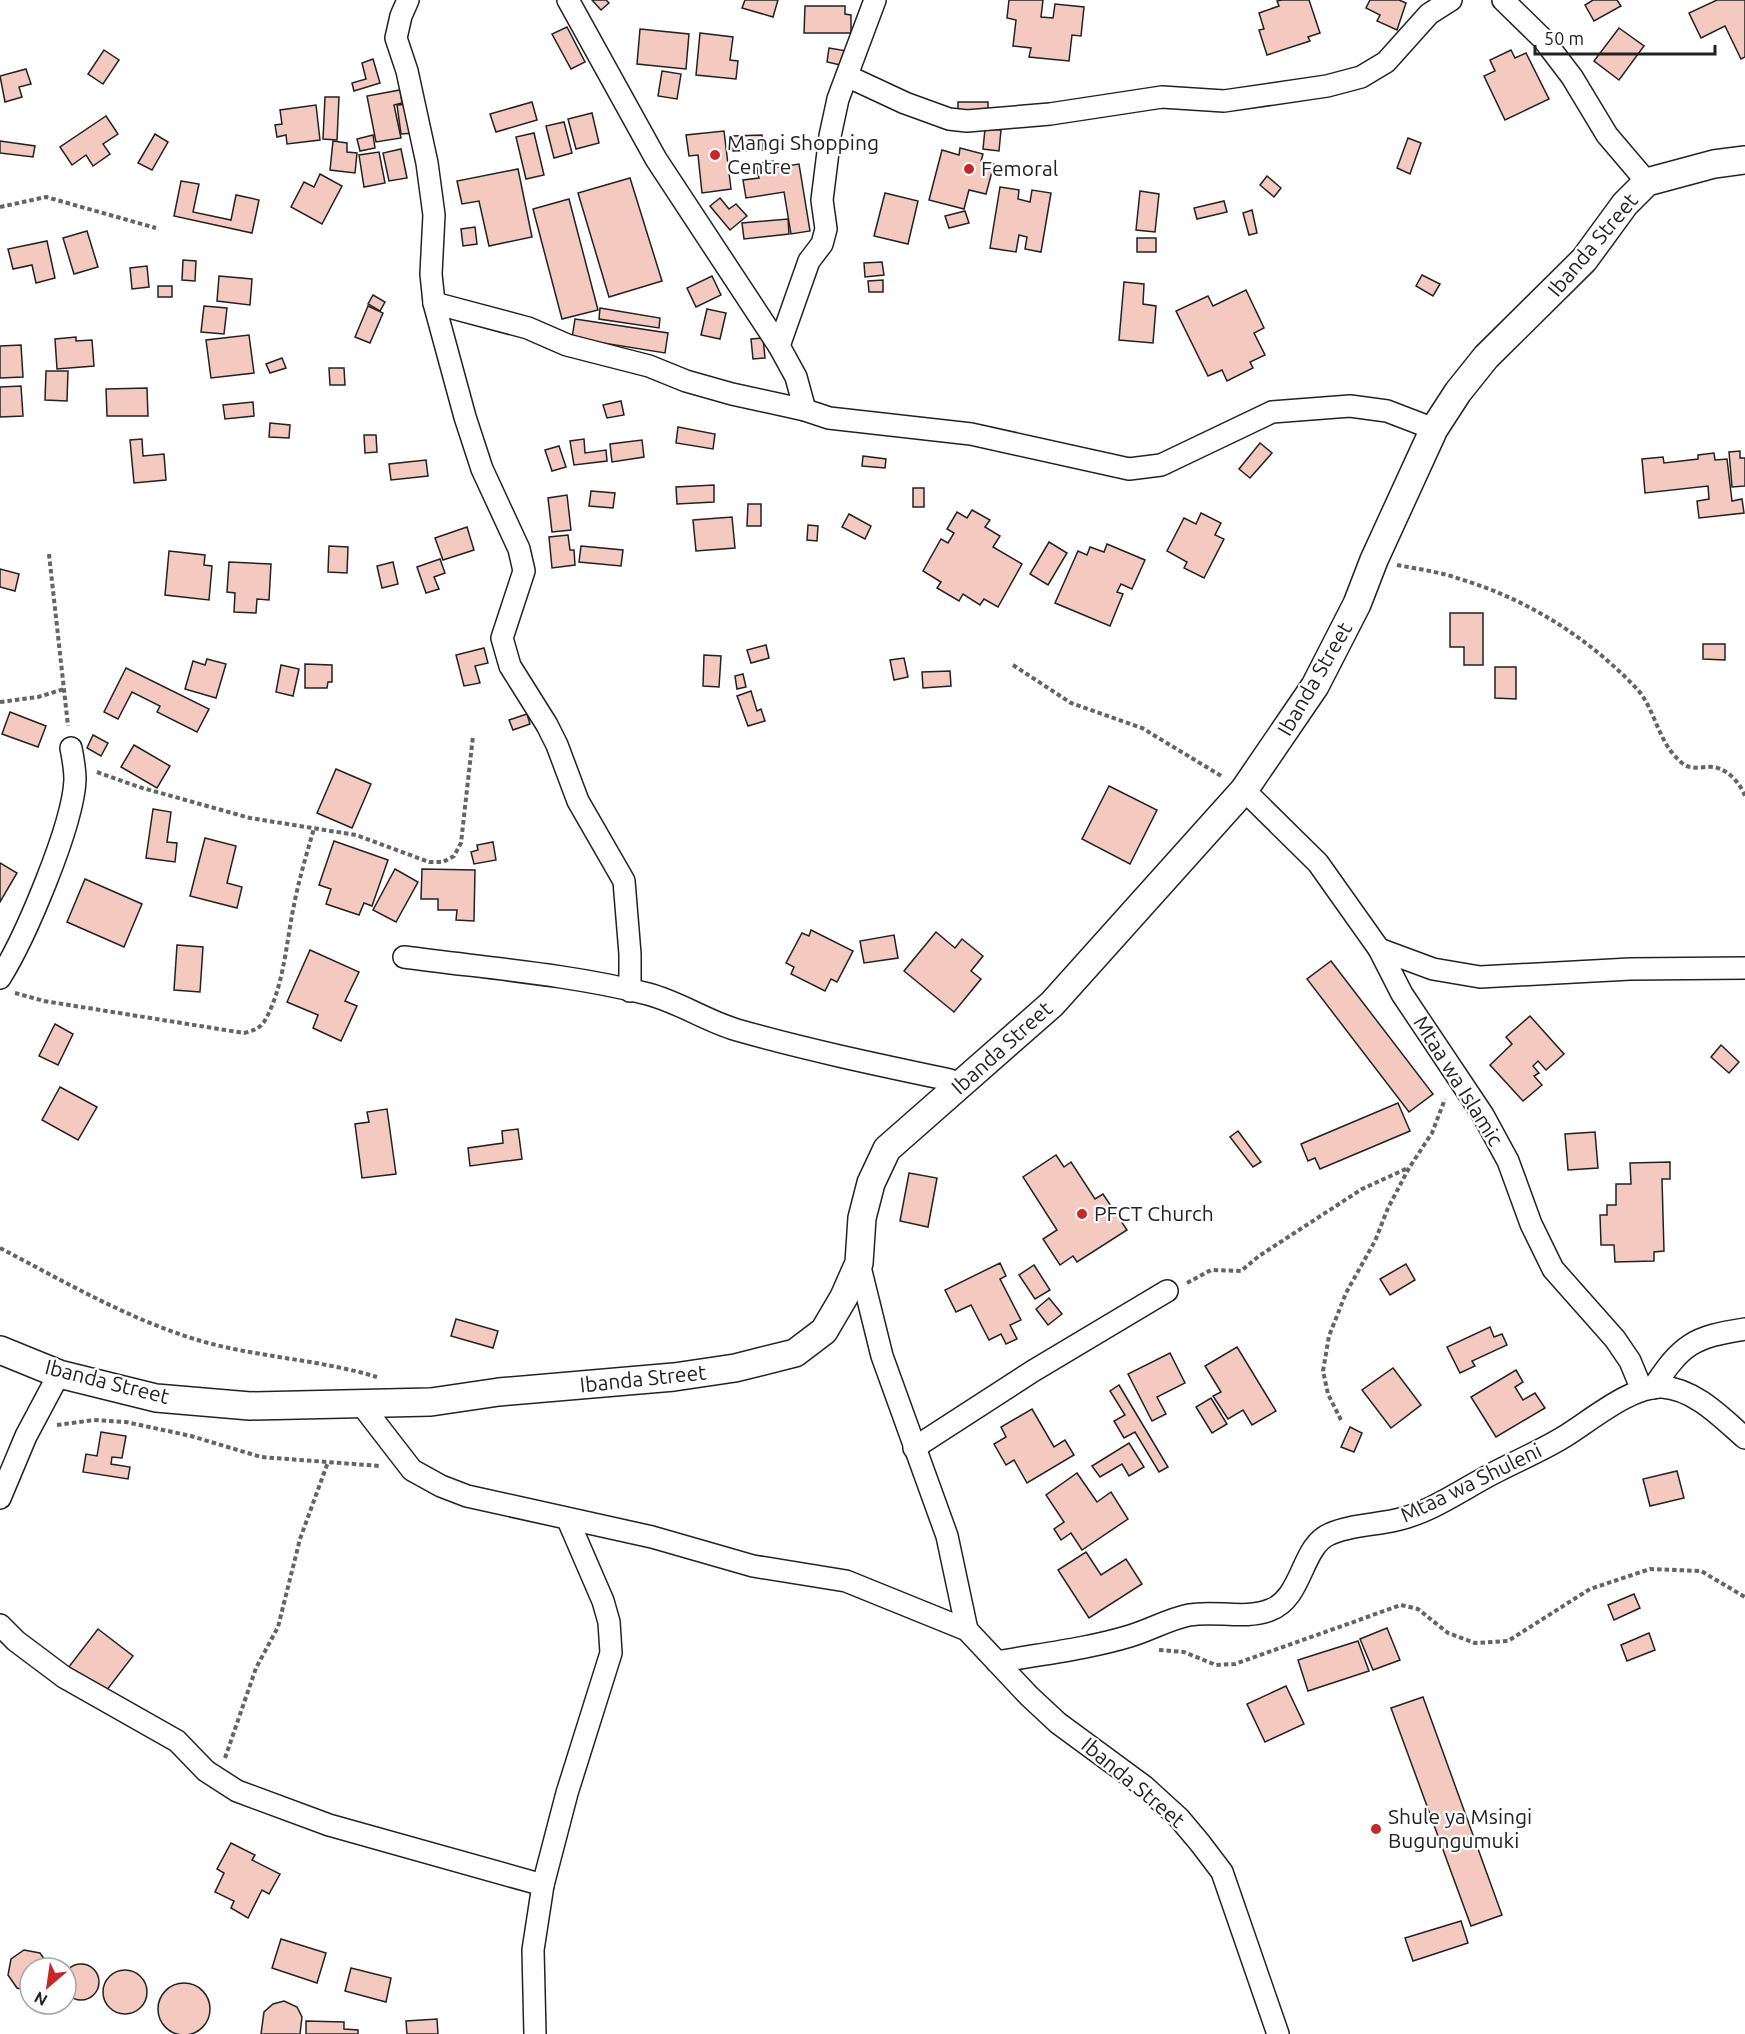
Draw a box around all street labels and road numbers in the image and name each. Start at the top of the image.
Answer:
street label: Ibanda Street [1542,188,1642,301]
street label: Ibanda Street [1272,618,1356,739]
street label: Ibanda Street [946,996,1057,1099]
street label: Mtaa wa Islamic [1409,1011,1509,1150]
street label: Ibanda Street [43,1354,172,1408]
street label: Ibanda Street [579,1359,707,1397]
street label: Mtaa wa Shuleni [1396,1438,1545,1527]
street label: Ibanda Street [1077,1732,1190,1832]

